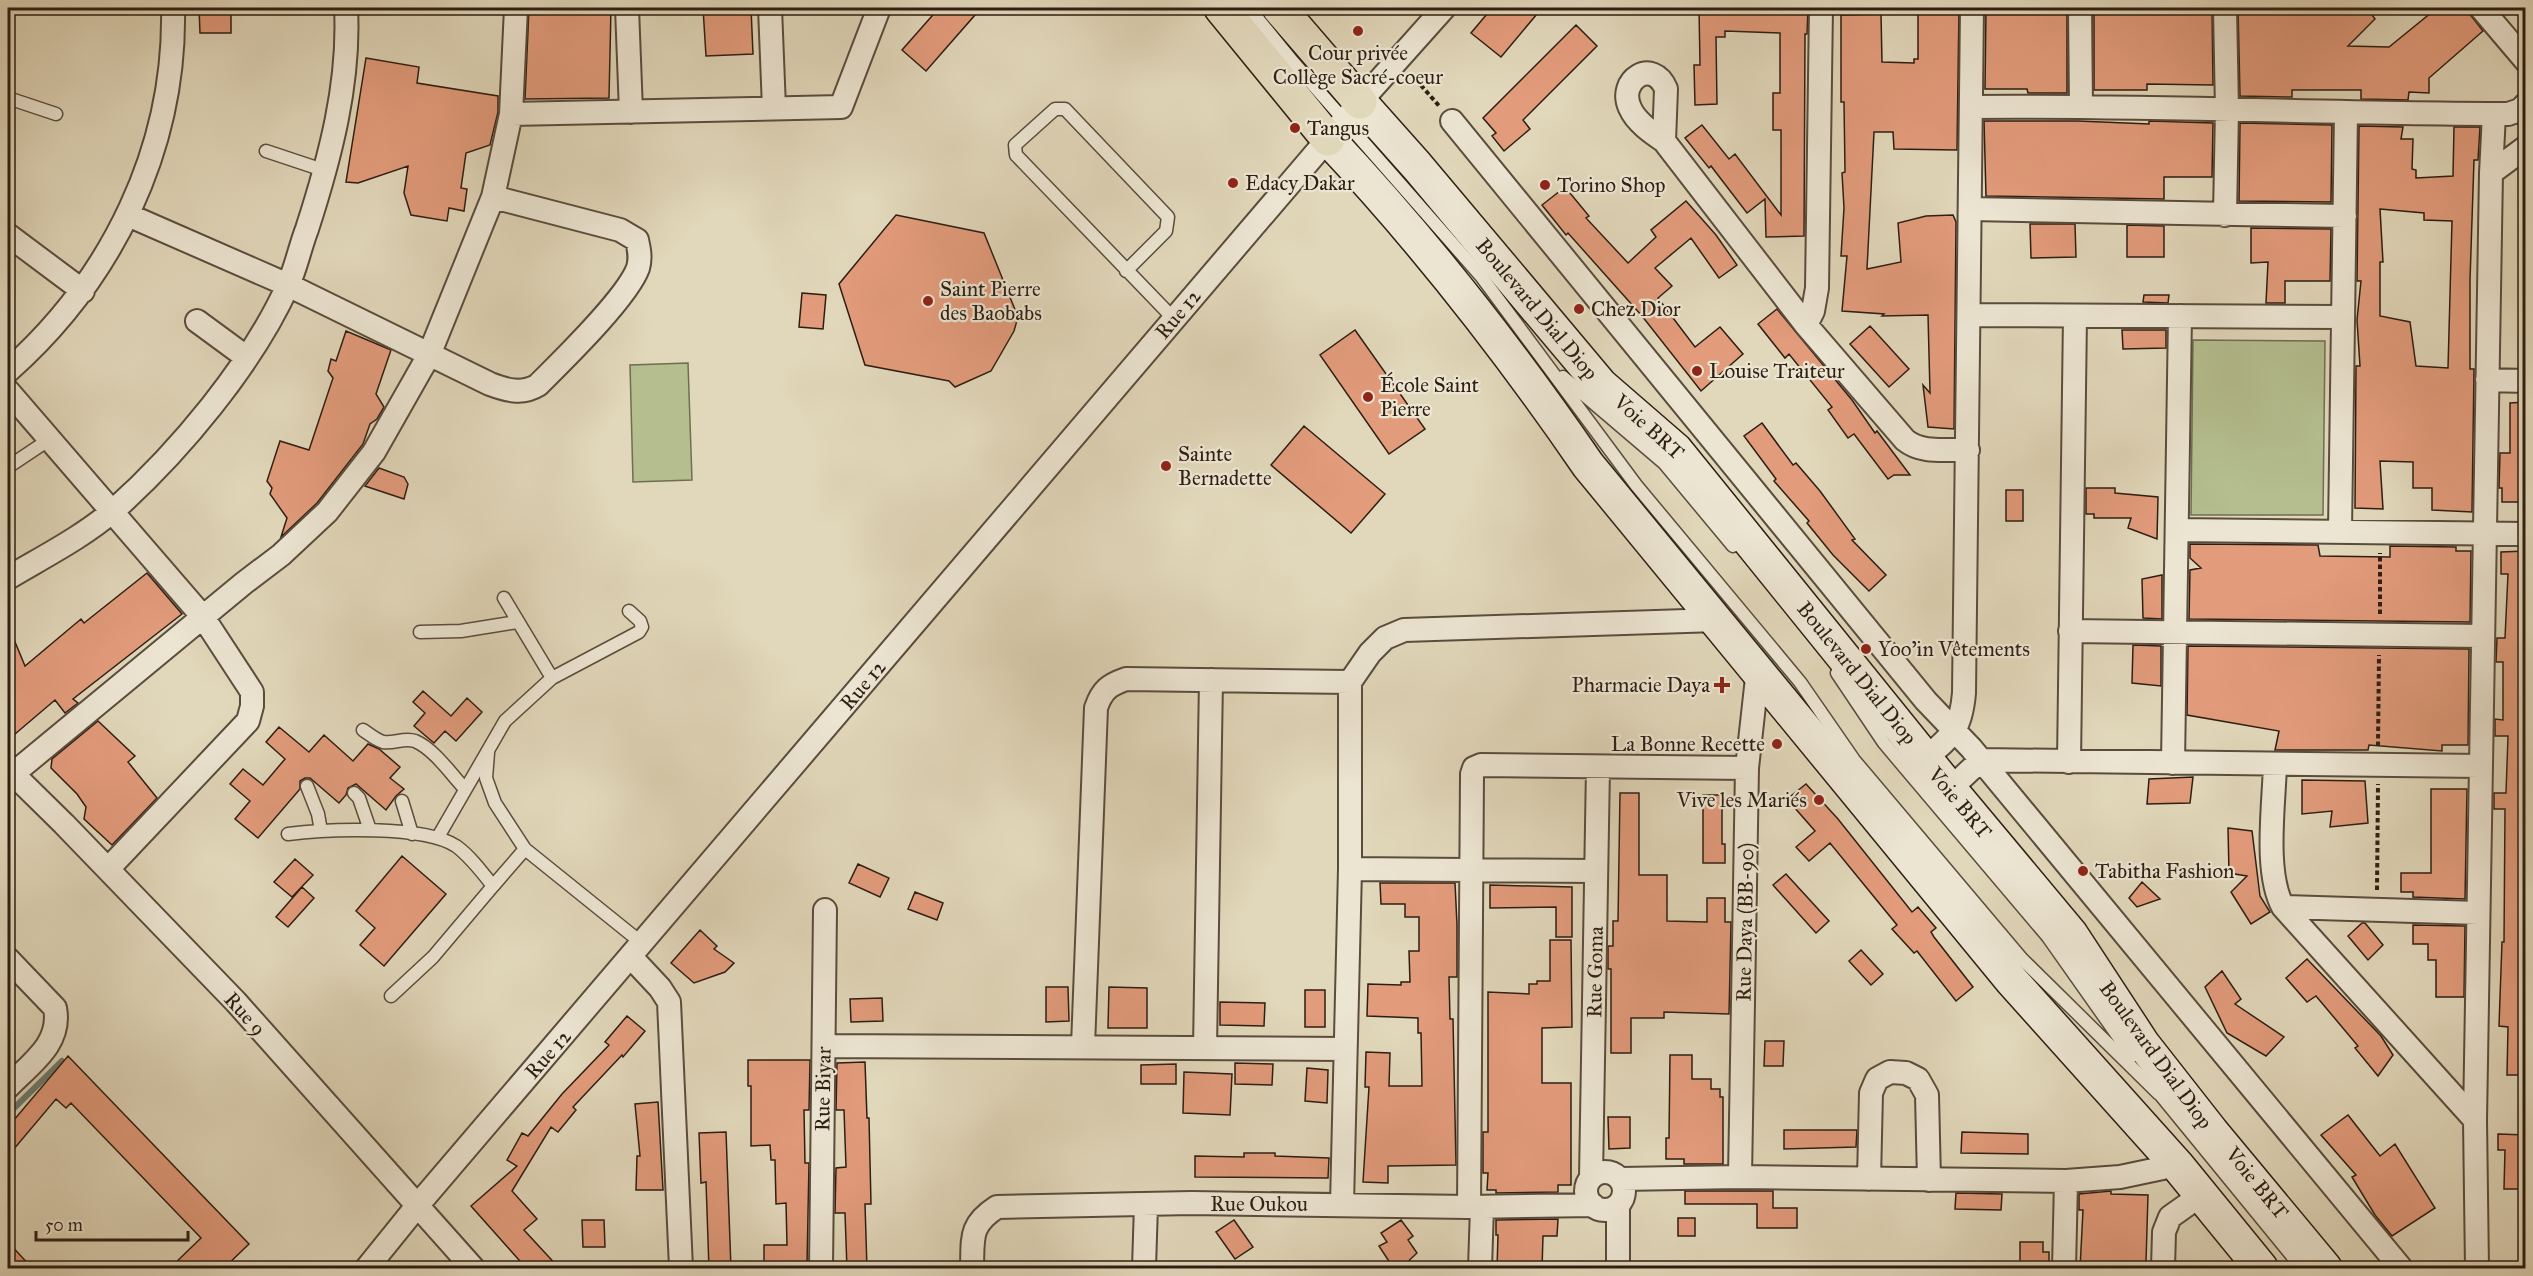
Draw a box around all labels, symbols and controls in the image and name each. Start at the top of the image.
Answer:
marker: Cour privée Collège Sacré-coeur [1351,24,1365,38]
place label: Cour privée Collège Sacré-coeur [1273,40,1443,90]
place label: Tangus [1307,115,1369,141]
marker: Tangus [1288,121,1302,135]
place label: Edacy Dakar [1245,170,1355,196]
place label: Torino Shop [1557,172,1666,198]
marker: Edacy Dakar [1226,176,1240,190]
marker: Torino Shop [1538,178,1552,192]
street label: Boulevard Dial Diop [1470,233,1604,385]
place label: Saint Pierre des Baobabs [940,276,1042,326]
street label: Rue 12 [1149,283,1207,344]
marker: Saint Pierre des Baobabs [921,294,935,308]
place label: Chez Dior [1591,296,1681,322]
marker: Chez Dior [1572,302,1586,316]
place label: Louise Traiteur [1709,358,1845,384]
marker: Louise Traiteur [1690,364,1704,378]
place label: École Saint Pierre [1380,371,1479,422]
street label: Voie BRT [1608,388,1689,465]
marker: École Saint Pierre [1361,390,1375,404]
place label: Sainte Bernadette [1178,441,1272,491]
marker: Sainte Bernadette [1159,459,1173,473]
street label: Boulevard Dial Diop [1791,596,1923,750]
place label: Yoo'in Vêtements [1878,636,2030,662]
marker: Yoo'in Vêtements [1859,642,1873,656]
street label: Rue 12 [834,654,892,715]
place label: Pharmacie Daya [1571,672,1710,698]
marker: Pharmacie Daya [1715,678,1729,692]
place label: La Bonne Recette [1611,731,1765,757]
marker: La Bonne Recette [1770,737,1784,751]
street label: Voie BRT [1922,761,1997,844]
place label: Vive les Mariés [1676,787,1807,813]
marker: Vive les Mariés [1812,793,1826,807]
street label: Rue Daya (BB-90) [1731,842,1759,1002]
place label: Tabitha Fashion [2095,858,2234,884]
marker: Tabitha Fashion [2076,864,2090,878]
street label: Rue Goma [1581,926,1609,1018]
street label: Boulevard Dial Diop [2094,976,2218,1134]
street label: Rue 9 [219,987,271,1041]
street label: Rue 12 [519,1023,577,1084]
street label: Rue Biyar [809,1046,837,1132]
street label: Voie BRT [2219,1141,2294,1224]
street label: Rue Oukou [1210,1191,1308,1217]
scale bar [36,1204,188,1242]
text: 50 m [45,1214,83,1236]

